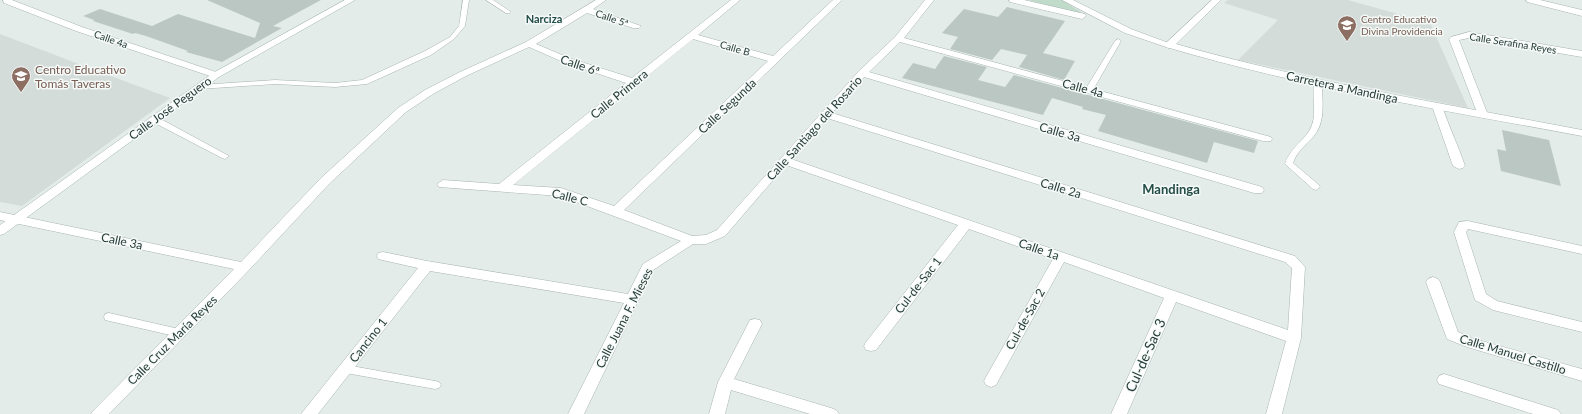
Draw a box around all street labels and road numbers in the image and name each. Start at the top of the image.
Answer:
street label: Calle 5ª [594,7,630,29]
street label: Calle 4a [93,28,130,50]
street label: Calle Serafina Reyes [1469,30,1557,56]
street label: Calle B [719,38,751,58]
street label: Calle 6ª [558,51,602,79]
street label: Calle Primera [587,66,651,122]
street label: Carretera a Mandinga [1285,68,1399,106]
street label: Calle Santiago del Rosario [763,72,865,183]
street label: Calle José Peguero [126,73,214,143]
street label: Calle Segunda [695,75,759,137]
street label: Calle 4a [1061,75,1105,101]
street label: Calle 3a [1038,119,1082,145]
street label: Calle 2a [1039,175,1083,201]
street label: Calle C [550,185,590,209]
street label: Calle 3a [100,229,144,253]
street label: Calle 1a [1017,235,1061,263]
street label: Cul-de-Sac 1 [891,254,945,316]
street label: Calle Juana F. Mieses [592,265,656,371]
street label: Cul-de-Sac 2 [1002,286,1048,352]
street label: Calle Cruz María Reyes [124,292,220,388]
street label: Cancino 1 [346,315,390,365]
street label: Cul-de-Sac 3 [1121,316,1169,394]
street label: Calle Manuel Castillo [1458,331,1568,377]

